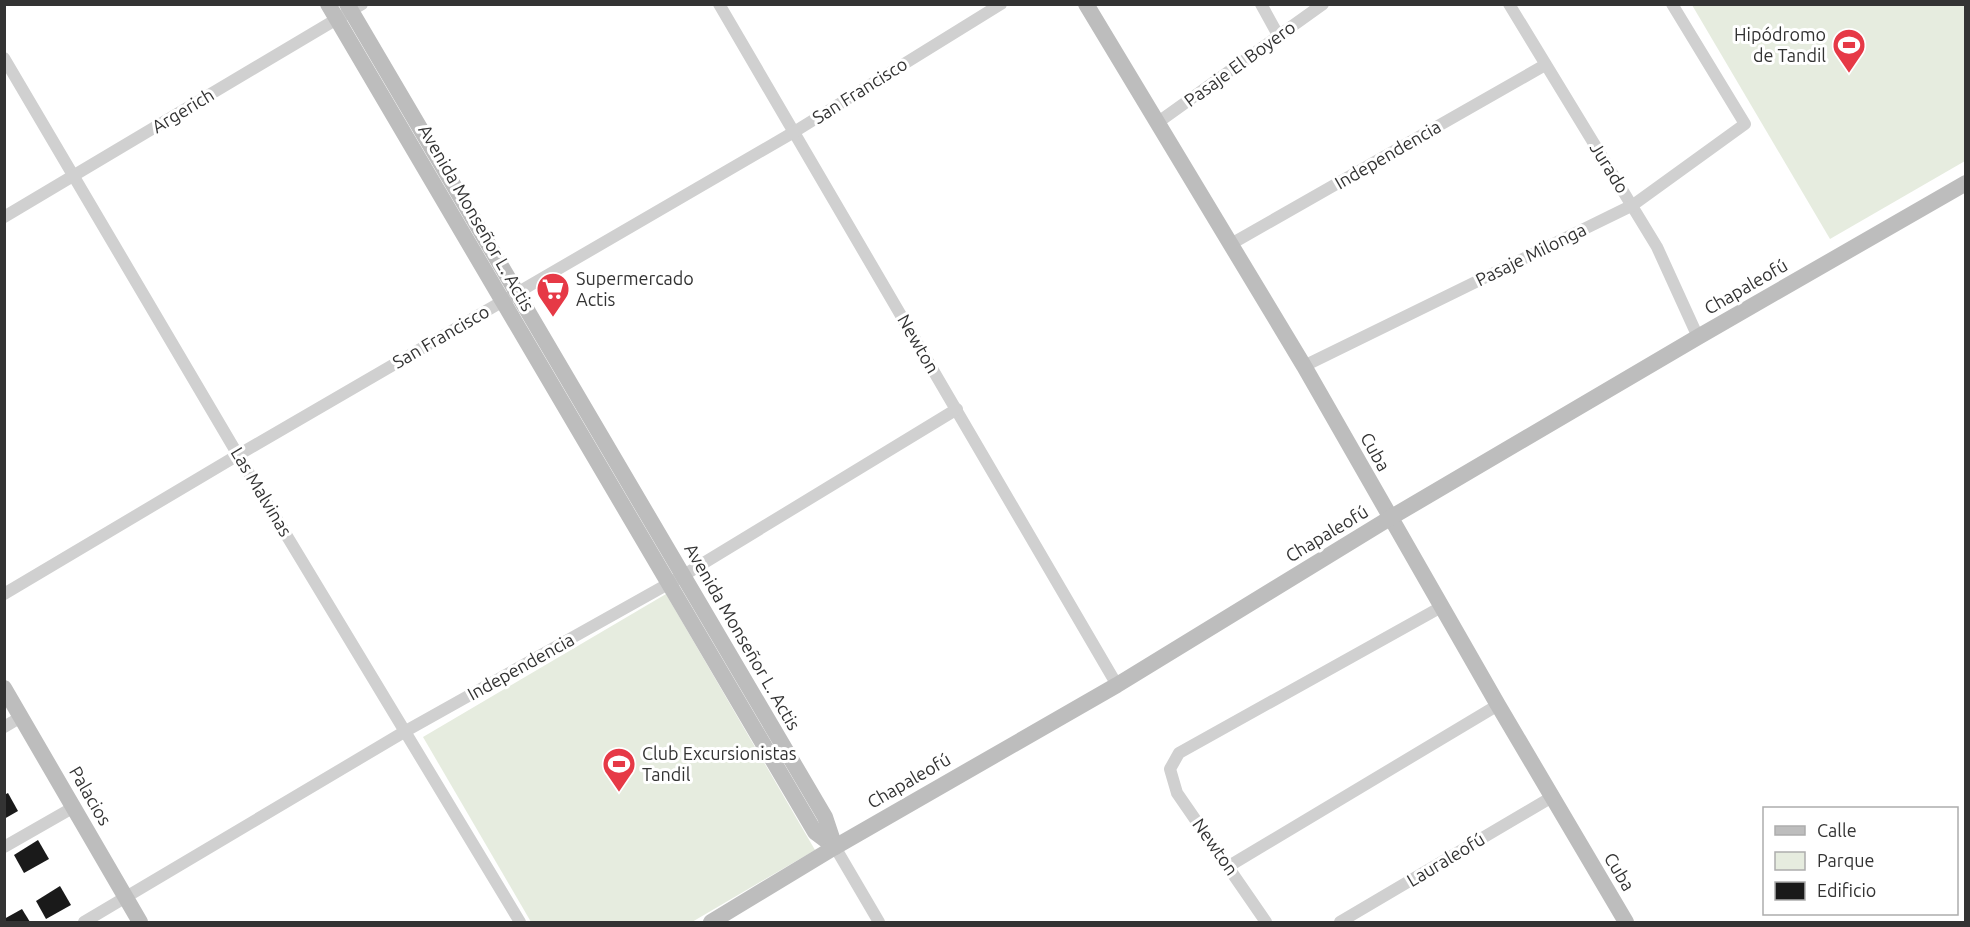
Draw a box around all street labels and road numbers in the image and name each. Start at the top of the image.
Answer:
street label: Pasaje El Boyero [1180,16,1299,110]
street label: San Francisco [808,53,911,127]
street label: Argerich [148,84,217,136]
street label: Independencia [1331,116,1444,193]
street label: Avenida Monseñor L. Actis [415,121,539,315]
street label: Jurado [1586,138,1633,197]
street label: Pasaje Milonga [1472,219,1589,290]
street label: Chapaleofú [1700,254,1791,318]
street label: San Francisco [389,300,492,372]
street label: Newton [894,311,944,376]
street label: Cuba [1357,429,1395,474]
street label: Las Malvinas [227,443,296,540]
street label: Chapaleofú [1282,501,1371,566]
street label: Avenida Monseñor L. Actis [681,540,805,734]
street label: Independencia [464,629,577,704]
street label: Chapaleofú [863,748,954,812]
street label: Palacios [66,762,116,829]
street label: Newton [1189,814,1243,879]
street label: Lauraleofú [1403,828,1488,890]
street label: Cuba [1601,849,1639,894]

